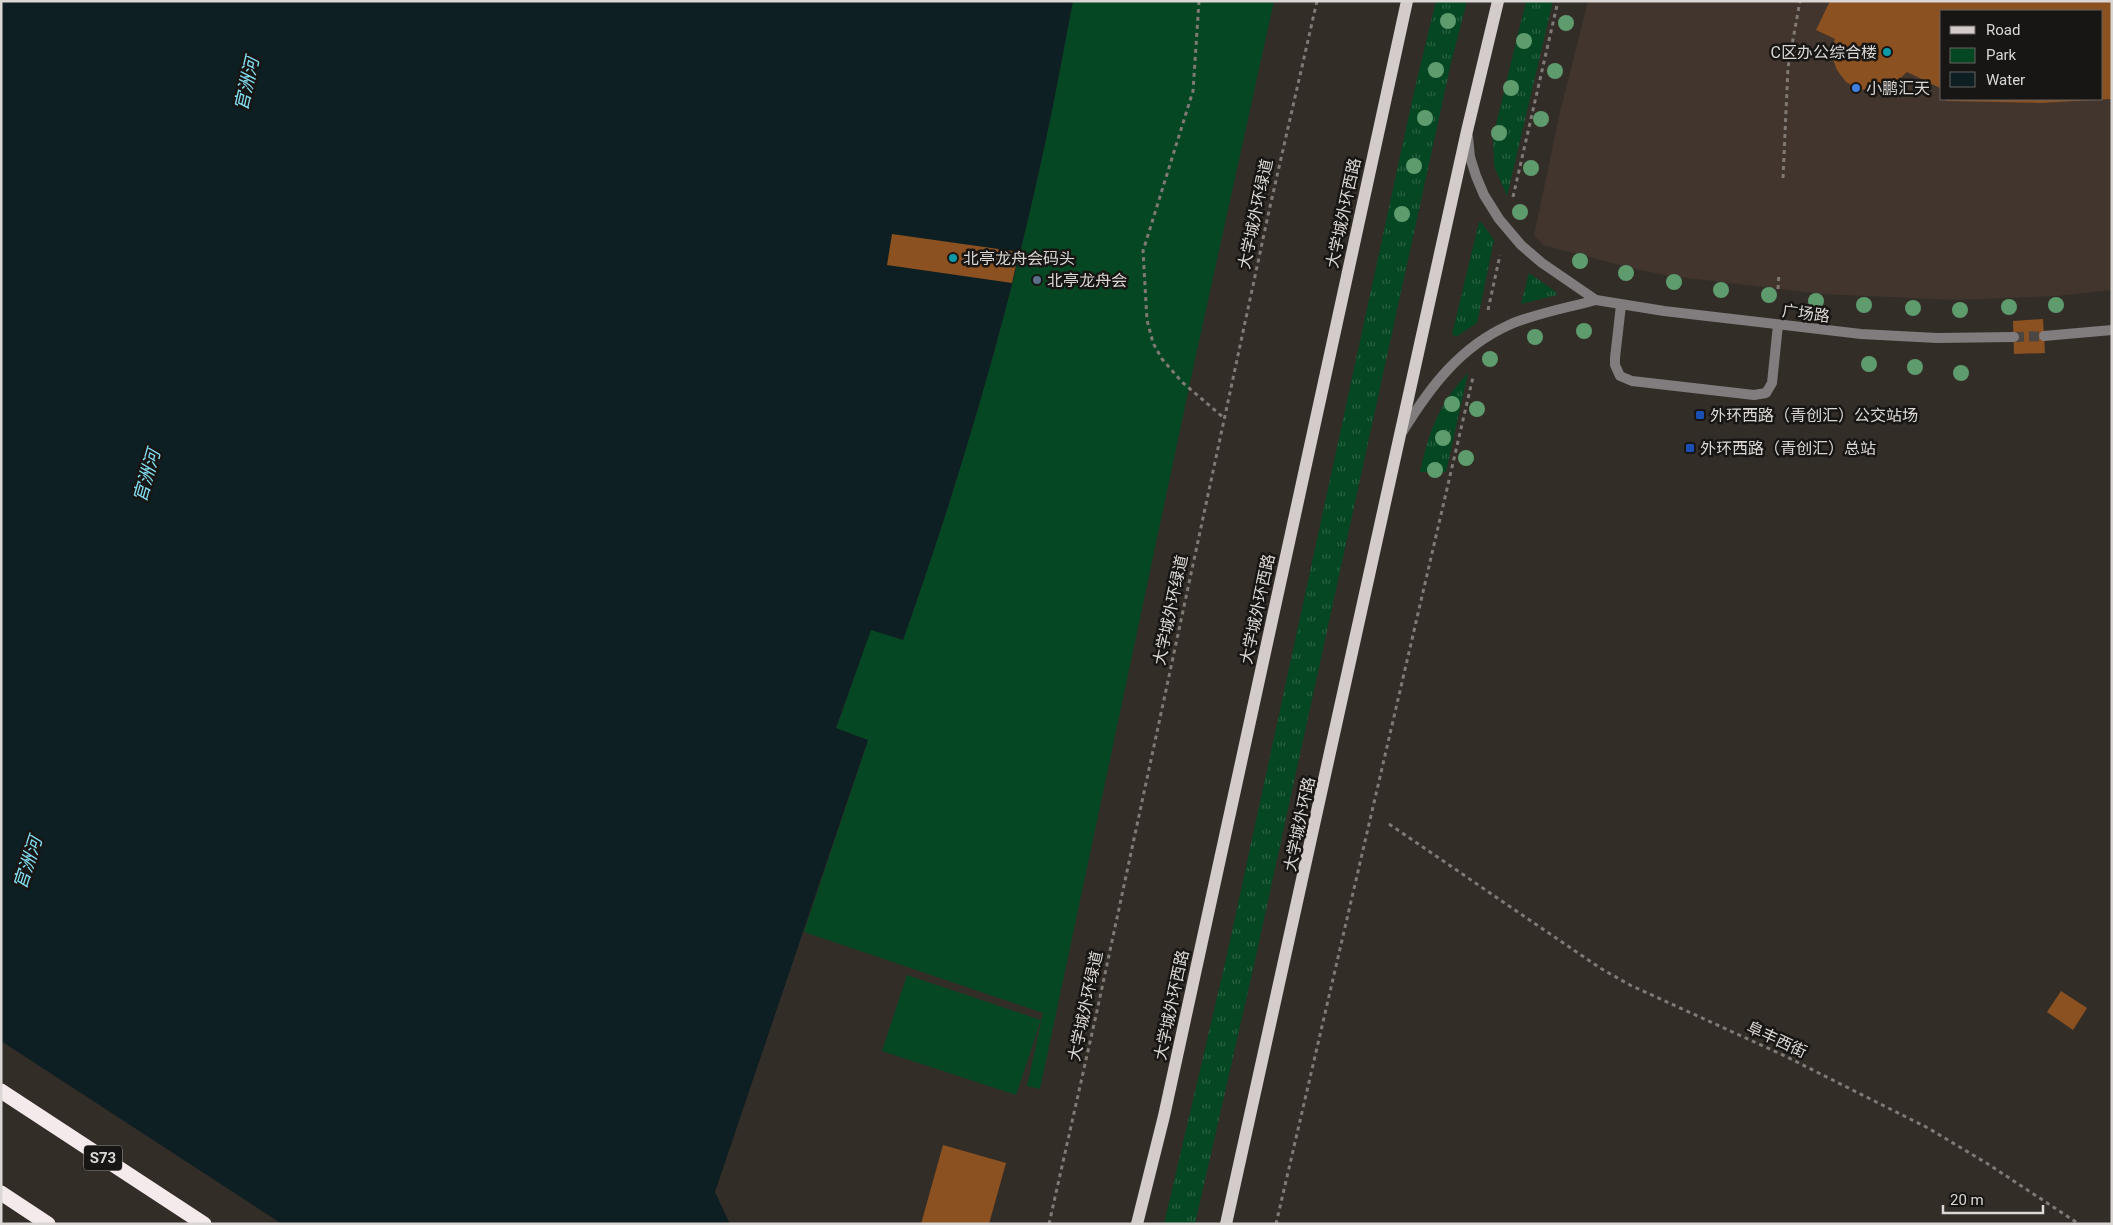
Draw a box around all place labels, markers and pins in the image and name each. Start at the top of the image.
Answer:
place label: C区办公综合楼 [1771,43,1877,62]
marker: C区办公综合楼 [1881,46,1893,58]
place label: 小鹏汇天 [1866,79,1930,98]
marker: 小鹏汇天 [1850,82,1862,94]
place label: 北亭龙舟会码头 [963,249,1075,268]
marker: 北亭龙舟会码头 [947,252,959,264]
place label: 北亭龙舟会 [1047,271,1127,290]
marker: 北亭龙舟会 [1031,274,1043,286]
place label: 外环西路（青创汇）公交站场 [1710,406,1918,425]
marker: 外环西路（青创汇）公交站场 [1694,409,1706,421]
place label: 外环西路（青创汇）总站 [1700,439,1876,458]
marker: 外环西路（青创汇）总站 [1684,442,1696,454]

